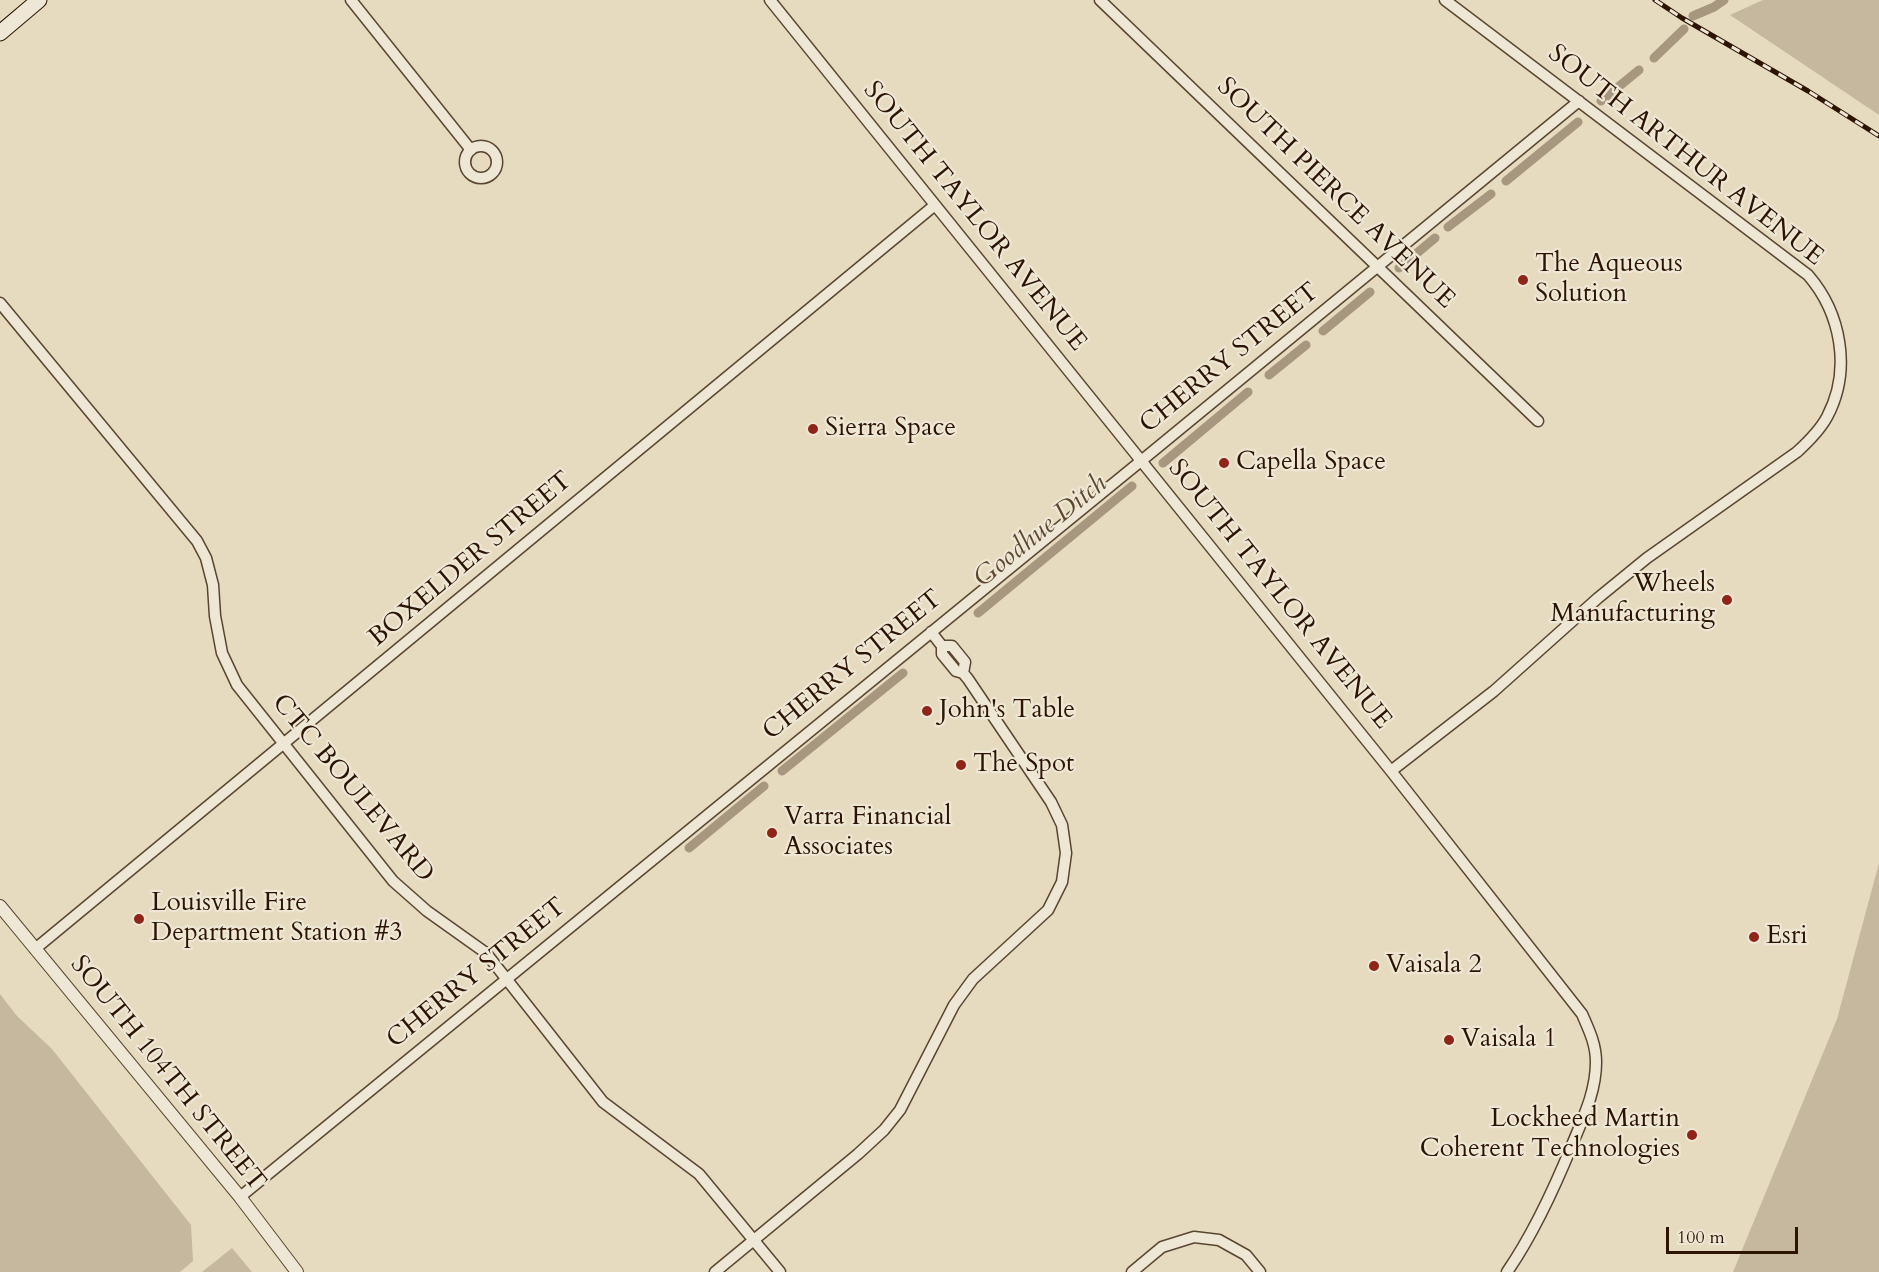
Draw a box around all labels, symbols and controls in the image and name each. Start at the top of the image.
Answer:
street label: SOUTH ARTHUR AVENUE [1541,39,1829,273]
street label: SOUTH PIERCE AVENUE [1209,72,1461,316]
street label: SOUTH TAYLOR AVENUE [856,76,1092,358]
place label: The Aqueous Solution [1535,249,1683,310]
marker: The Aqueous Solution [1516,273,1530,287]
street label: CHERRY STREET [1134,277,1326,441]
place label: Sierra Space [825,413,956,445]
marker: Sierra Space [806,422,820,436]
place label: Capella Space [1236,447,1386,479]
street label: SOUTH TAYLOR AVENUE [1161,454,1397,736]
marker: Capella Space [1217,456,1231,470]
street label: BOXELDER STREET [363,466,579,654]
water label: Goodhue Ditch [968,469,1114,595]
place label: Wheels Manufacturing [1551,569,1715,630]
street label: CHERRY STREET [757,584,949,748]
marker: Wheels Manufacturing [1720,593,1734,607]
street label: CTC BOULEVARD [264,689,440,889]
place label: John's Table [939,695,1075,727]
marker: John's Table [920,704,934,718]
place label: The Spot [973,749,1074,781]
marker: The Spot [954,758,968,772]
place label: Varra Financial Associates [784,802,951,864]
marker: Varra Financial Associates [765,826,779,840]
place label: Louisville Fire Department Station #3 [151,888,403,950]
street label: CHERRY STREET [381,892,573,1056]
marker: Louisville Fire Department Station #3 [132,912,146,926]
place label: Esri [1766,921,1808,953]
marker: Esri [1747,930,1761,944]
street label: SOUTH 104TH STREET [63,950,271,1198]
place label: Vaisala 2 [1386,950,1482,982]
marker: Vaisala 2 [1367,959,1381,973]
place label: Vaisala 1 [1461,1024,1557,1056]
marker: Vaisala 1 [1442,1033,1456,1047]
place label: Lockheed Martin Coherent Technologies [1420,1104,1680,1166]
marker: Lockheed Martin Coherent Technologies [1685,1128,1699,1142]
scale bar [1669,1215,1801,1253]
text: 100 m [1677,1225,1725,1250]

